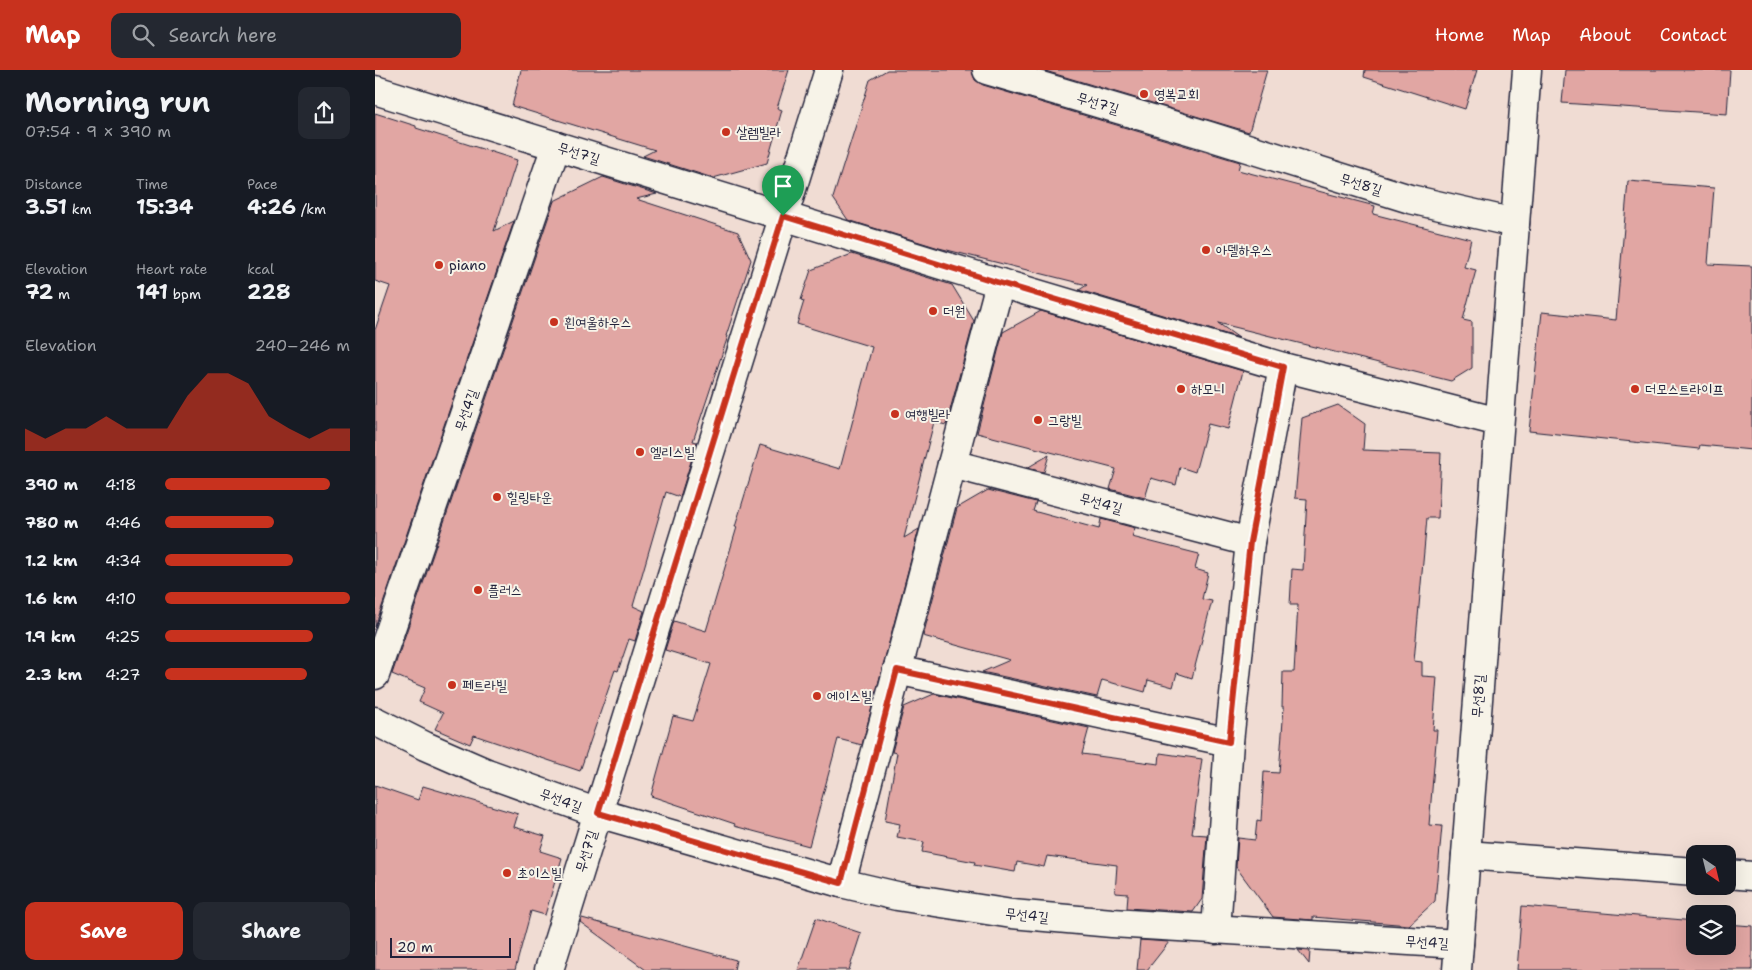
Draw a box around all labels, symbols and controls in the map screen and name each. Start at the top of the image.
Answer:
search box [111,13,461,58]
text: Map [25,19,81,51]
icon: search [129,21,157,49]
text: Search here [169,23,277,48]
text: Home [1435,23,1484,47]
text: Map [1512,23,1551,47]
text: About [1579,23,1632,47]
text: Contact [1660,23,1727,47]
text: Morning run [25,83,210,121]
place label: 영복교회 [1154,85,1199,103]
button: share [298,87,350,139]
street label: 무선7길 [1075,88,1122,118]
marker: 영복교회 [1138,88,1150,100]
text: 07:54 · 9 × 390 m [25,121,171,142]
place label: 살렘빌라 [736,123,782,141]
marker: 살렘빌라 [720,126,732,138]
street label: 무선7길 [556,138,603,168]
pin [762,165,804,216]
street label: 무선8길 [1338,169,1385,199]
icon: arrive [769,172,797,200]
text: Distance [25,175,82,193]
text: Time [136,175,168,193]
text: Pace [247,175,278,193]
text: 3.51 [25,193,67,221]
text: 15:34 [136,193,193,221]
text: 4:26 [247,193,296,221]
text: km [67,200,92,218]
text: /km [296,200,326,218]
place label: 아델하우스 [1216,241,1272,259]
marker: 아델하우스 [1200,244,1212,256]
place label: piano [449,256,486,274]
marker: piano [433,259,445,271]
text: Elevation [25,260,88,278]
text: Heart rate [136,260,207,278]
text: kcal [247,260,274,278]
text: 72 [25,278,53,306]
text: 141 [136,278,168,306]
text: 228 [247,278,291,306]
text: m [53,285,70,303]
text: bpm [168,285,201,303]
place label: 더원 [943,302,966,320]
marker: 더원 [927,305,939,317]
place label: 흰여울하우스 [564,313,632,331]
marker: 흰여울하우스 [548,316,560,328]
text: Elevation [25,335,97,356]
text: 240–246 m [255,335,350,356]
place label: 하모니 [1191,380,1225,398]
place label: 더모스트라이프 [1645,380,1724,398]
marker: 하모니 [1175,383,1187,395]
marker: 더모스트라이프 [1629,383,1641,395]
street label: 무선4길 [450,386,482,434]
place label: 여행빌라 [905,405,951,423]
marker: 여행빌라 [889,408,901,420]
place label: 그랑빌 [1048,411,1083,429]
marker: 그랑빌 [1032,414,1044,426]
place label: 엘리스빌 [650,443,696,461]
marker: 엘리스빌 [634,446,646,458]
text: 390 m [25,474,78,495]
text: 4:18 [105,474,136,495]
place label: 힐링타운 [507,488,552,506]
street label: 무선4길 [1078,489,1125,518]
marker: 힐링타운 [491,491,503,503]
text: 780 m [25,512,78,533]
text: 4:46 [105,512,141,533]
text: 1.2 km [25,550,78,571]
text: 4:34 [105,550,141,571]
place label: 플러스 [488,581,522,599]
marker: 플러스 [472,584,484,596]
text: 1.6 km [25,588,77,609]
text: 4:10 [105,588,136,609]
text: 1.9 km [25,626,76,647]
text: 4:25 [105,626,140,647]
text: 2.3 km [25,664,82,685]
text: 4:27 [105,664,140,685]
street label: 무선8길 [1468,673,1489,718]
place label: 페트라빌 [462,676,508,694]
marker: 페트라빌 [446,679,458,691]
place label: 에이스빌 [827,687,873,705]
marker: 에이스빌 [811,690,823,702]
street label: 무선4길 [537,784,585,816]
street label: 무선7길 [571,827,601,874]
north arrow [1686,845,1736,895]
map controls [1686,845,1736,955]
place label: 초이스빌 [517,864,563,882]
marker: 초이스빌 [501,867,513,879]
button: Save [25,902,183,960]
button: Share [193,902,350,960]
street label: 무선4길 [1004,904,1050,926]
button: layers [1686,905,1736,955]
street label: 무선4길 [1405,932,1450,952]
scale bar [390,935,511,958]
text: 20 m [397,938,433,956]

